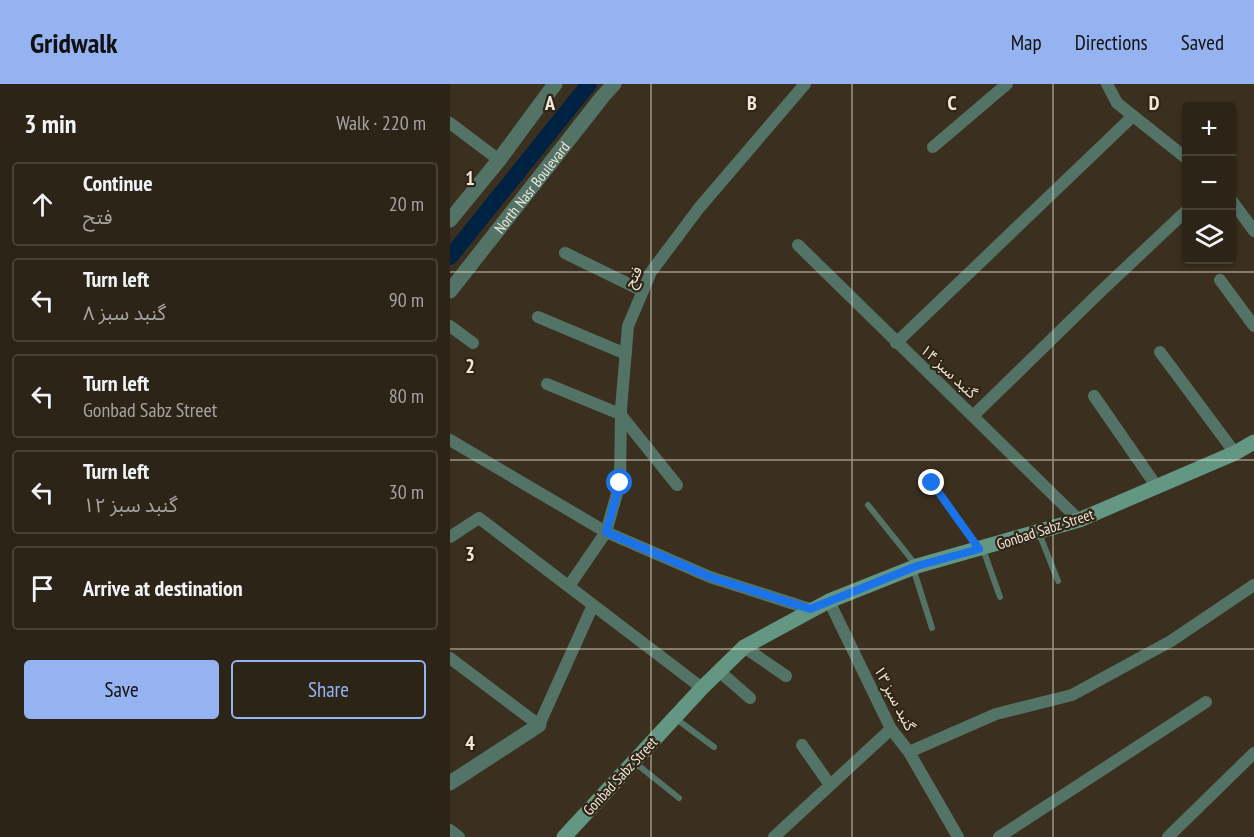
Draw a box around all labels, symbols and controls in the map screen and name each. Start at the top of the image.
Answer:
text: Gridwalk [30,24,118,61]
text: Map [1011,29,1042,56]
text: Directions [1075,29,1148,56]
text: Saved [1181,29,1224,56]
text: A [544,90,556,116]
text: B [747,90,757,116]
text: C [947,90,957,116]
text: D [1149,90,1160,116]
map controls [1182,102,1236,264]
button: + [1182,102,1236,156]
text: 3 min [24,107,77,140]
text: Walk · 220 m [336,110,426,136]
street label: North Nasr Boulevard [490,137,573,237]
button: − [1182,156,1236,210]
text: 1 [465,165,475,191]
text: Continue [83,169,153,197]
icon: ahead [26,188,59,221]
text: 20 m [389,191,424,217]
text: فتح [83,204,112,230]
button: layers [1182,210,1236,264]
street label: فتح [620,263,649,292]
text: Turn left [83,265,149,293]
icon: left [26,284,59,317]
text: 90 m [389,287,424,313]
text: گنبد سبز ۸ [83,300,166,326]
street label: گنبد سبز ۱۴ [917,340,982,403]
text: 2 [465,353,475,379]
text: Turn left [83,369,149,397]
icon: left [26,380,59,413]
text: 80 m [389,383,424,409]
text: Gonbad Sabz Street [83,397,217,423]
text: Turn left [83,457,149,485]
route start [606,469,632,495]
route end [918,469,944,495]
icon: left [26,476,59,509]
text: 30 m [389,479,424,505]
text: گنبد سبز ۱۲ [83,492,177,518]
street label: Gonbad Sabz Street [994,504,1096,554]
text: 3 [465,541,475,567]
icon: arrive [26,572,59,605]
text: Arrive at destination [83,574,243,602]
button: Save [24,660,219,719]
button: Share [231,660,426,719]
street label: گنبد سبز ۱۳ [870,662,920,734]
text: 4 [465,730,475,756]
street label: Gonbad Sabz Street [579,733,661,819]

